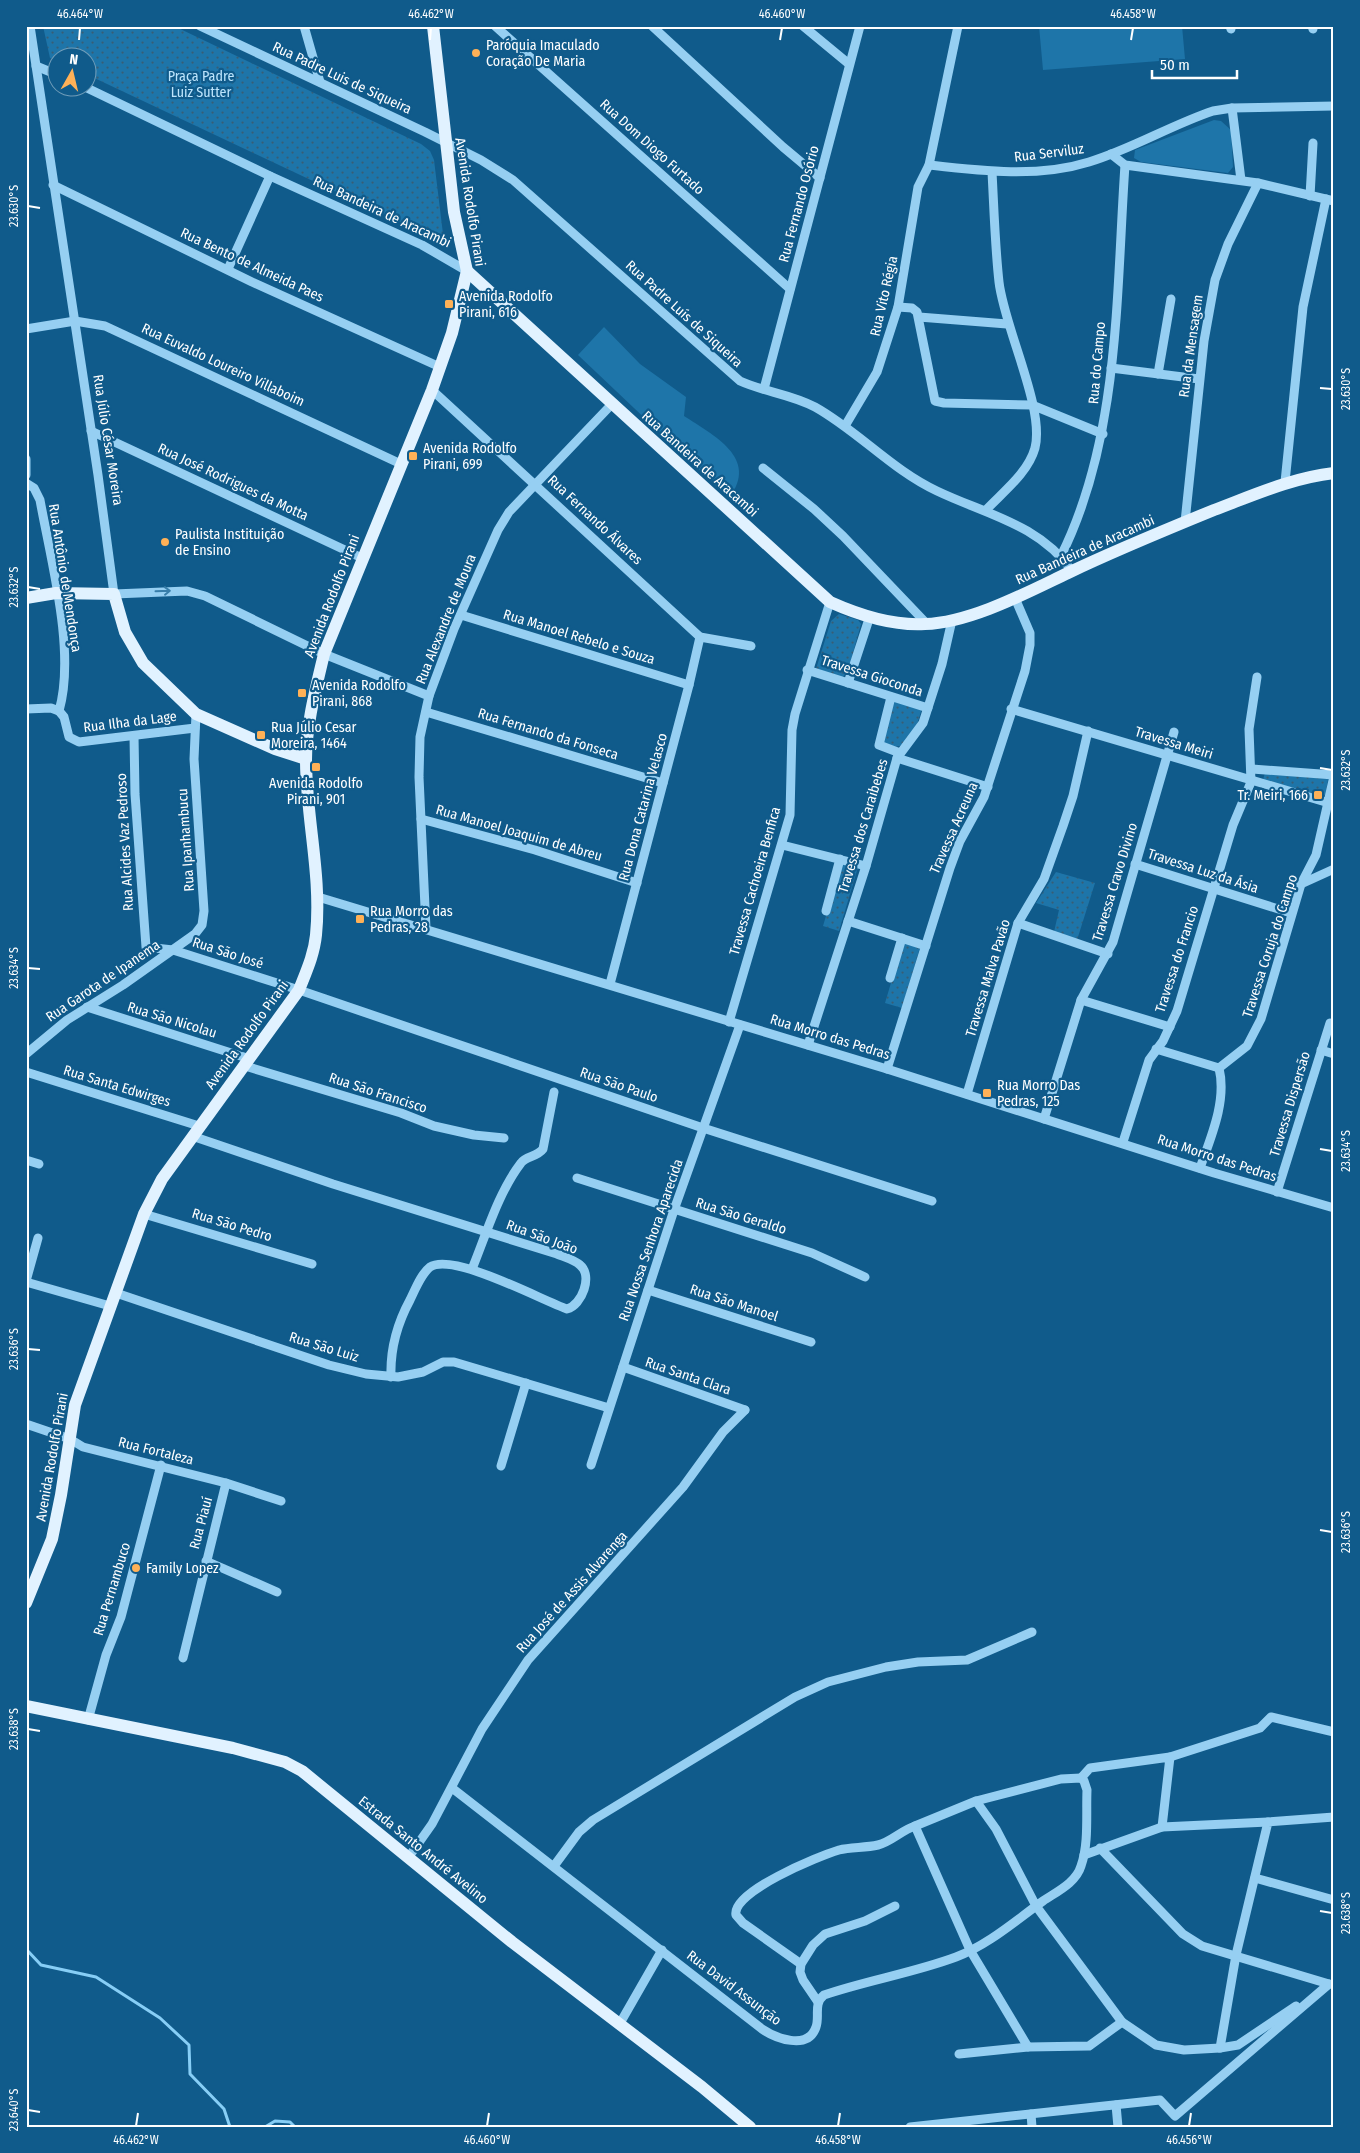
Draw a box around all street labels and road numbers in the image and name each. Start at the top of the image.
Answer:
street label: Rua Padre Luis de Siqueira [270,38,414,118]
street label: Rua Dom Diogo Furtado [596,96,708,198]
street label: Avenida Rodolfo Pirani [451,136,489,268]
street label: Rua Serviluz [1013,140,1085,166]
street label: Rua Fernando Osório [775,144,823,264]
street label: Rua Bandeira de Aracambi [310,173,454,251]
street label: Rua Bento de Almeida Paes [178,224,326,306]
street label: Rua Vito Régia [866,254,902,338]
street label: Rua Padre Luís de Siqueira [622,257,746,371]
street label: Rua da Mensagem [1175,293,1207,399]
street label: Rua Euvaldo Loureiro Villaboim [139,320,307,410]
street label: Rua do Campo [1085,321,1109,405]
street label: Rua Júlio César Moreira [89,373,127,507]
street label: Rua Bandeira de Aracambi [638,407,762,521]
street label: Rua José Rodrigues da Motta [155,440,311,524]
street label: Rua Fernando Álvares [544,471,647,568]
street label: Rua Antônio de Mendonça [45,503,85,654]
street label: Rua Bandeira de Aracambi [1013,512,1157,588]
street label: Avenida Rodolfo Pirani [301,532,363,660]
street label: Rua Alexandre de Moura [412,551,480,687]
street label: Rua Manoel Rebelo e Souza [501,606,657,668]
street label: Travessa Gioconda [819,652,925,700]
street label: Rua Fernando da Fonseca [476,705,620,764]
street label: Rua Ilha da Lage [82,708,178,736]
street label: Travessa Meiri [1133,723,1215,763]
street label: Rua Dona Catarina Velasco [615,731,671,883]
street label: Travessa dos Caraibebes [834,757,892,895]
street label: Rua Alcides Vaz Pedroso [113,773,137,911]
street label: Travessa Acreuna [926,779,982,876]
street label: Rua Ipanhambucu [174,788,198,892]
street label: Rua Manoel Joaquim de Abreu [434,801,604,865]
street label: Travessa Cachoeira Benfica [726,805,784,957]
street label: Travessa Cravo Divino [1089,821,1141,943]
street label: Travessa Luz da Ásia [1145,844,1261,897]
street label: Travessa Coruja do Campo [1239,872,1301,1020]
street label: Travessa do Francio [1152,903,1202,1015]
street label: Travessa Malva Pavão [962,917,1014,1039]
street label: Rua São José [190,934,266,972]
street label: Rua Garota de Ipanema [43,936,163,1025]
street label: Avenida Rodolfo Pirani [202,977,292,1093]
street label: Rua São Nicolau [125,998,219,1042]
street label: Rua Morro das Pedras [768,1011,892,1063]
street label: Travessa Dispersão [1266,1049,1314,1159]
street label: Rua Santa Edwirges [61,1062,173,1110]
street label: Rua São Paulo [578,1064,660,1106]
street label: Rua São Francisco [327,1069,429,1117]
street label: Rua Morro das Pedras [1155,1131,1279,1185]
street label: Rua Nossa Senhora Aparecida [615,1157,687,1323]
street label: Rua São Geraldo [693,1194,789,1238]
street label: Rua São Pedro [190,1205,274,1245]
street label: Rua São João [504,1216,580,1258]
street label: Rua São Manoel [688,1281,781,1325]
street label: Rua São Luiz [287,1328,361,1366]
street label: Rua Santa Clara [643,1353,733,1399]
street label: Avenida Rodolfo Pirani [32,1391,72,1523]
street label: Rua Fortaleza [117,1433,195,1469]
street label: Rua Piauí [186,1494,216,1551]
street label: Rua José de Assis Alvarenga [513,1528,631,1656]
street label: Rua Pernambuco [90,1540,134,1638]
street label: Estrada Santo André Avelino [355,1793,491,1907]
street label: Rua David Assunção [683,1947,785,2029]

